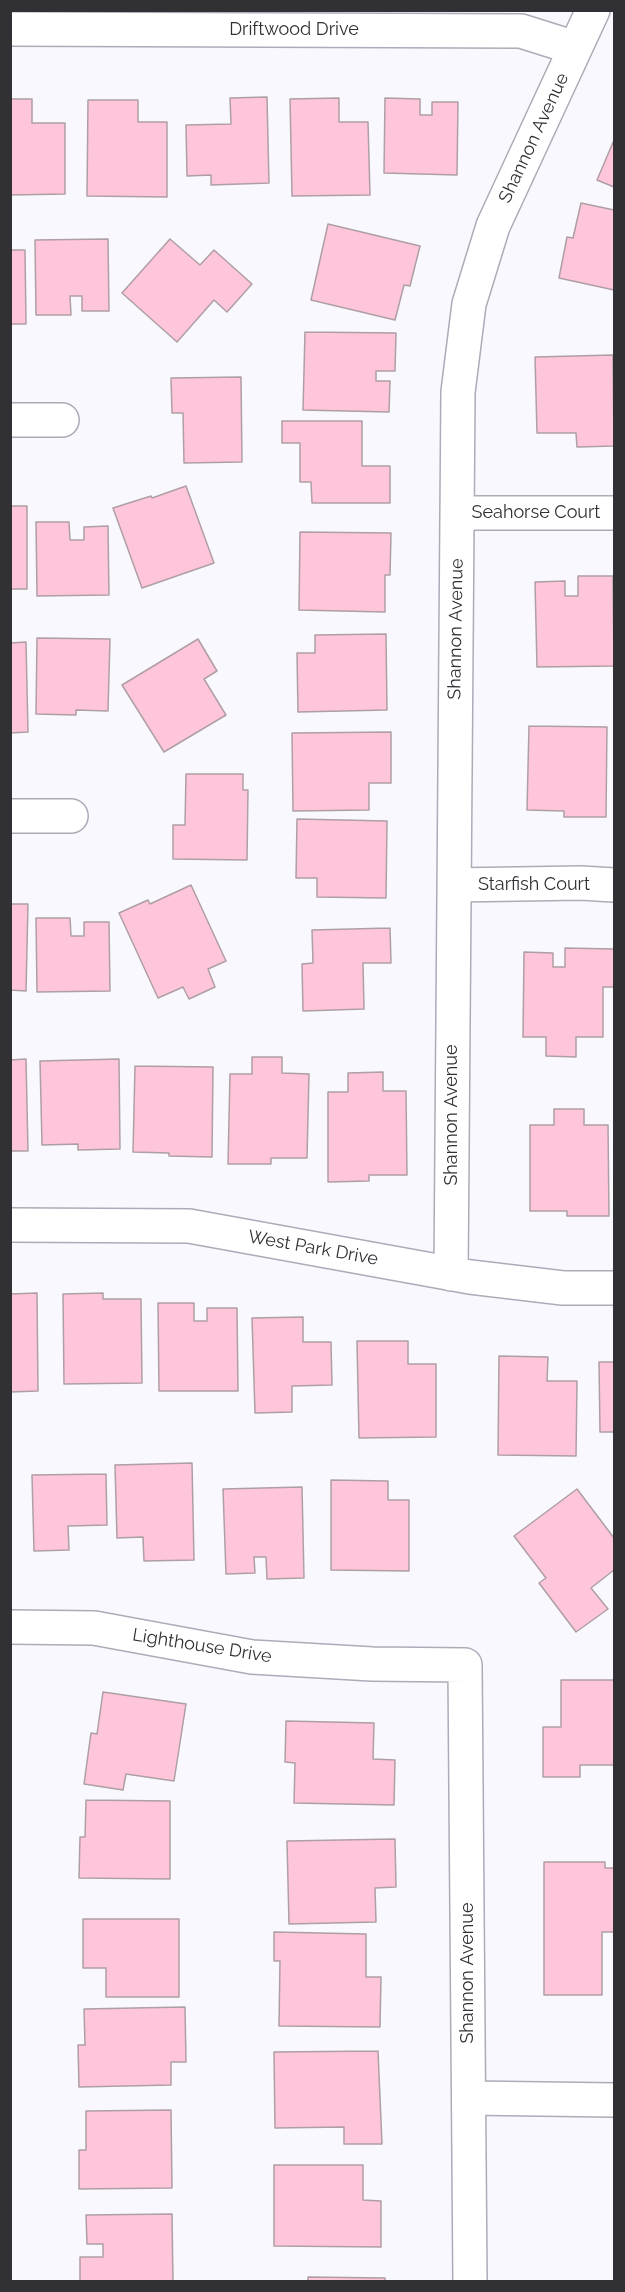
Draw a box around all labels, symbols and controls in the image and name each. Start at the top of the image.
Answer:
street label: Driftwood Drive [229,19,359,41]
street label: Shannon Avenue [494,69,574,207]
street label: Seahorse Court [472,502,600,524]
street label: Shannon Avenue [444,558,468,700]
street label: Starfish Court [478,874,590,896]
street label: Shannon Avenue [441,1044,463,1186]
street label: West Park Drive [246,1226,380,1270]
street label: Lighthouse Drive [131,1624,273,1668]
street label: Shannon Avenue [457,1902,479,2044]

